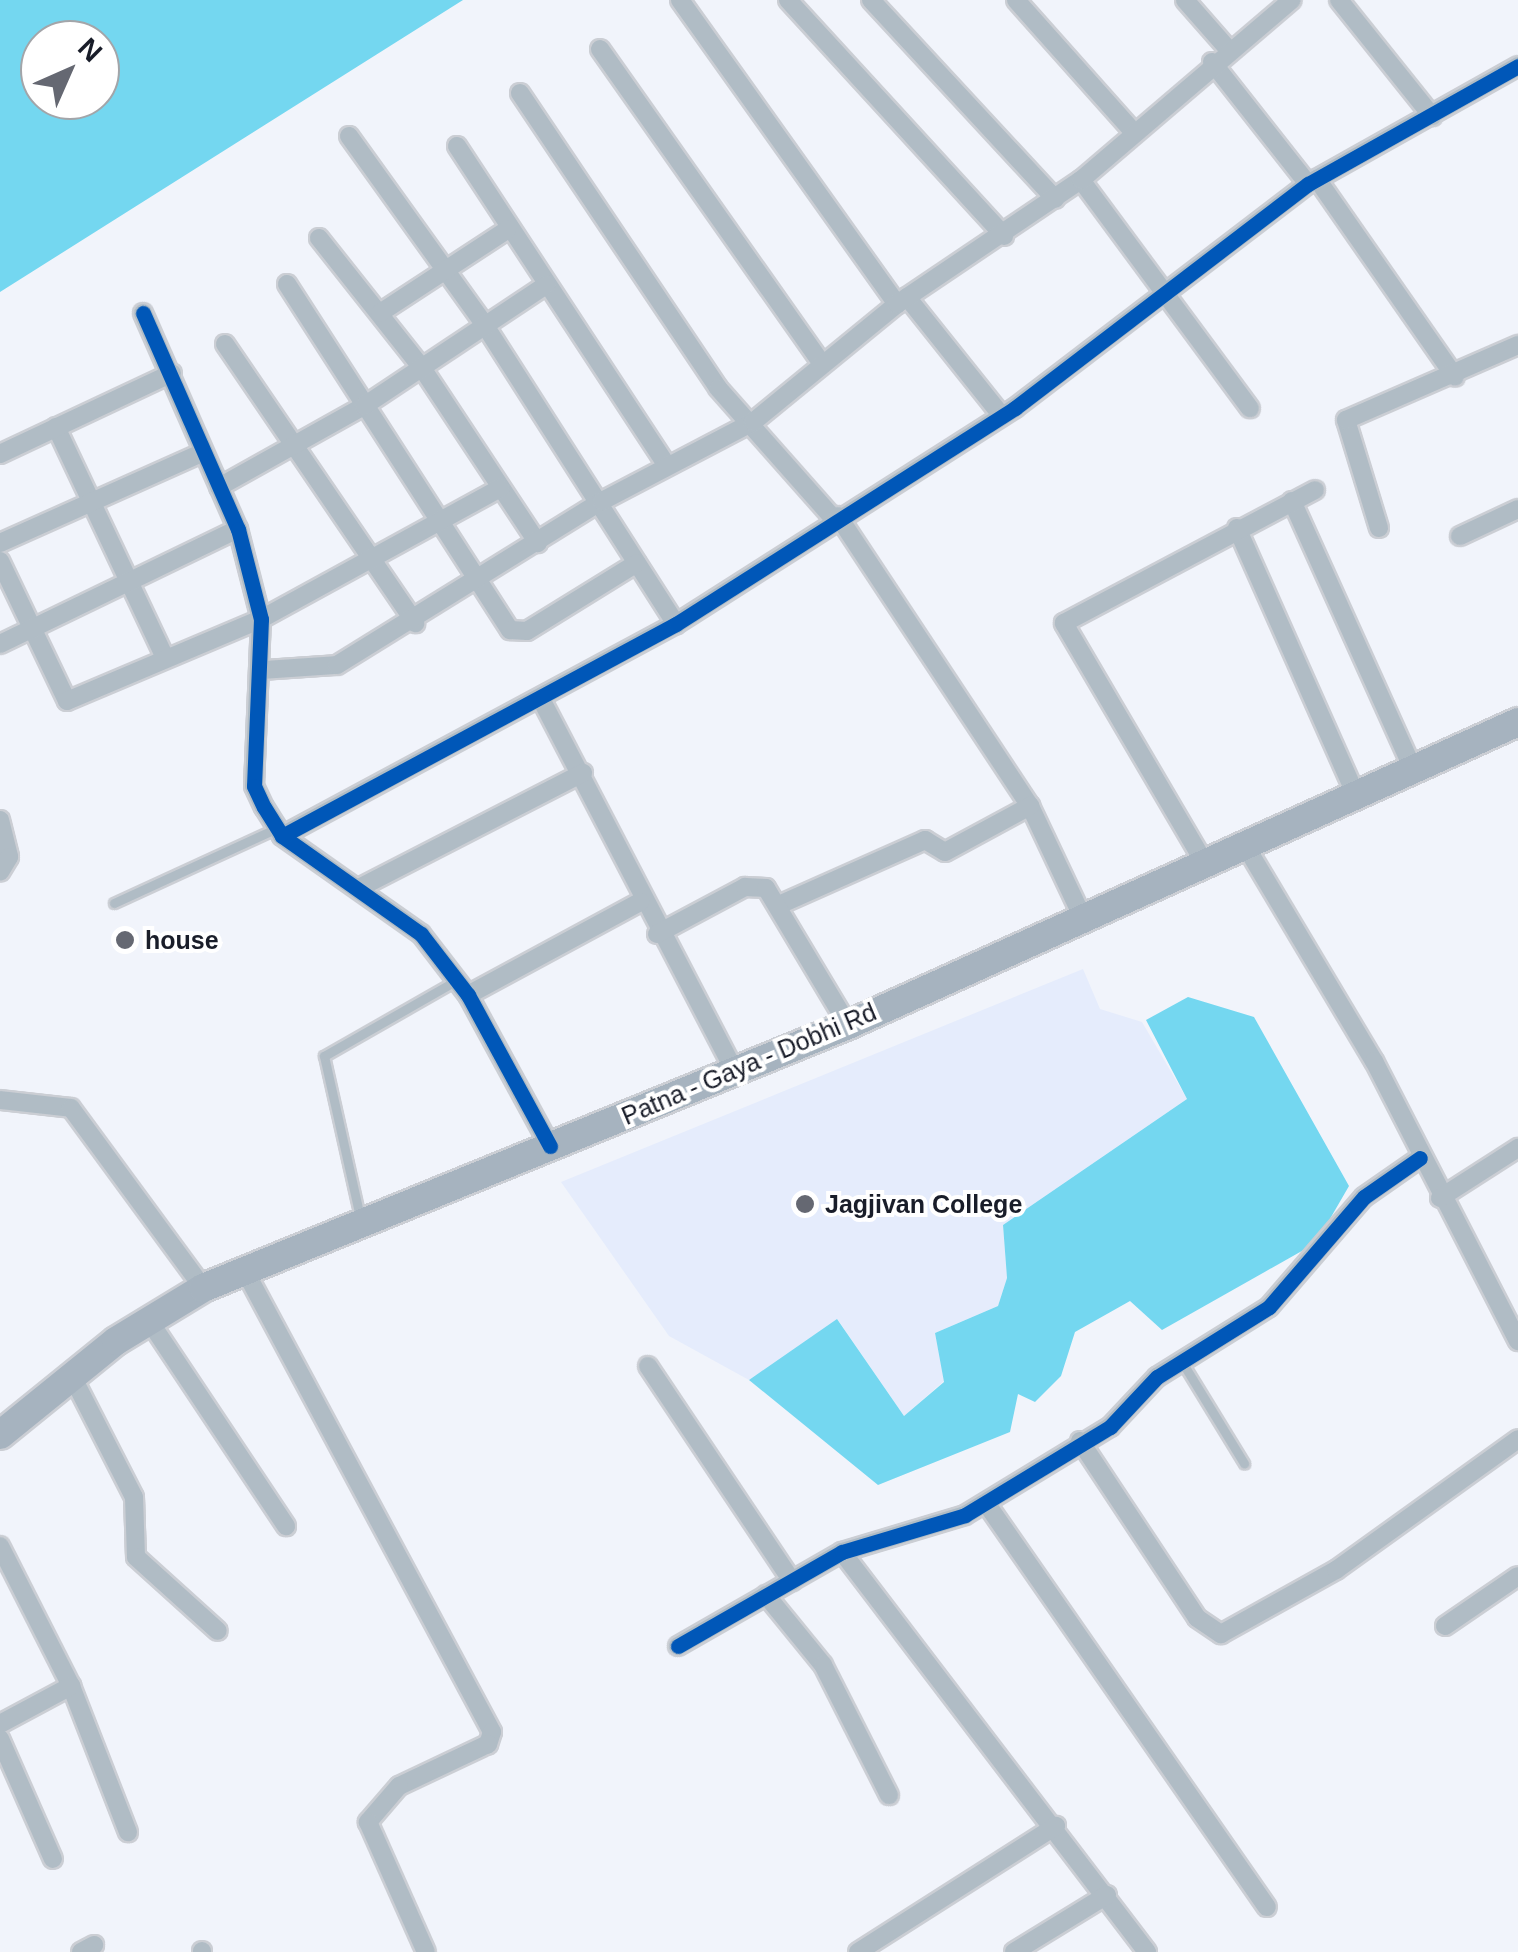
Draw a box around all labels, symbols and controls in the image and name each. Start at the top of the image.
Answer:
north arrow [20,20,120,120]
text: N [72,32,108,68]
place label: house [145,925,219,955]
marker: house [114,929,136,951]
street label: Patna - Gaya - Dobhi Rd [617,997,881,1131]
place label: Jagjivan College [825,1189,1022,1219]
marker: Jagjivan College [794,1193,816,1215]

